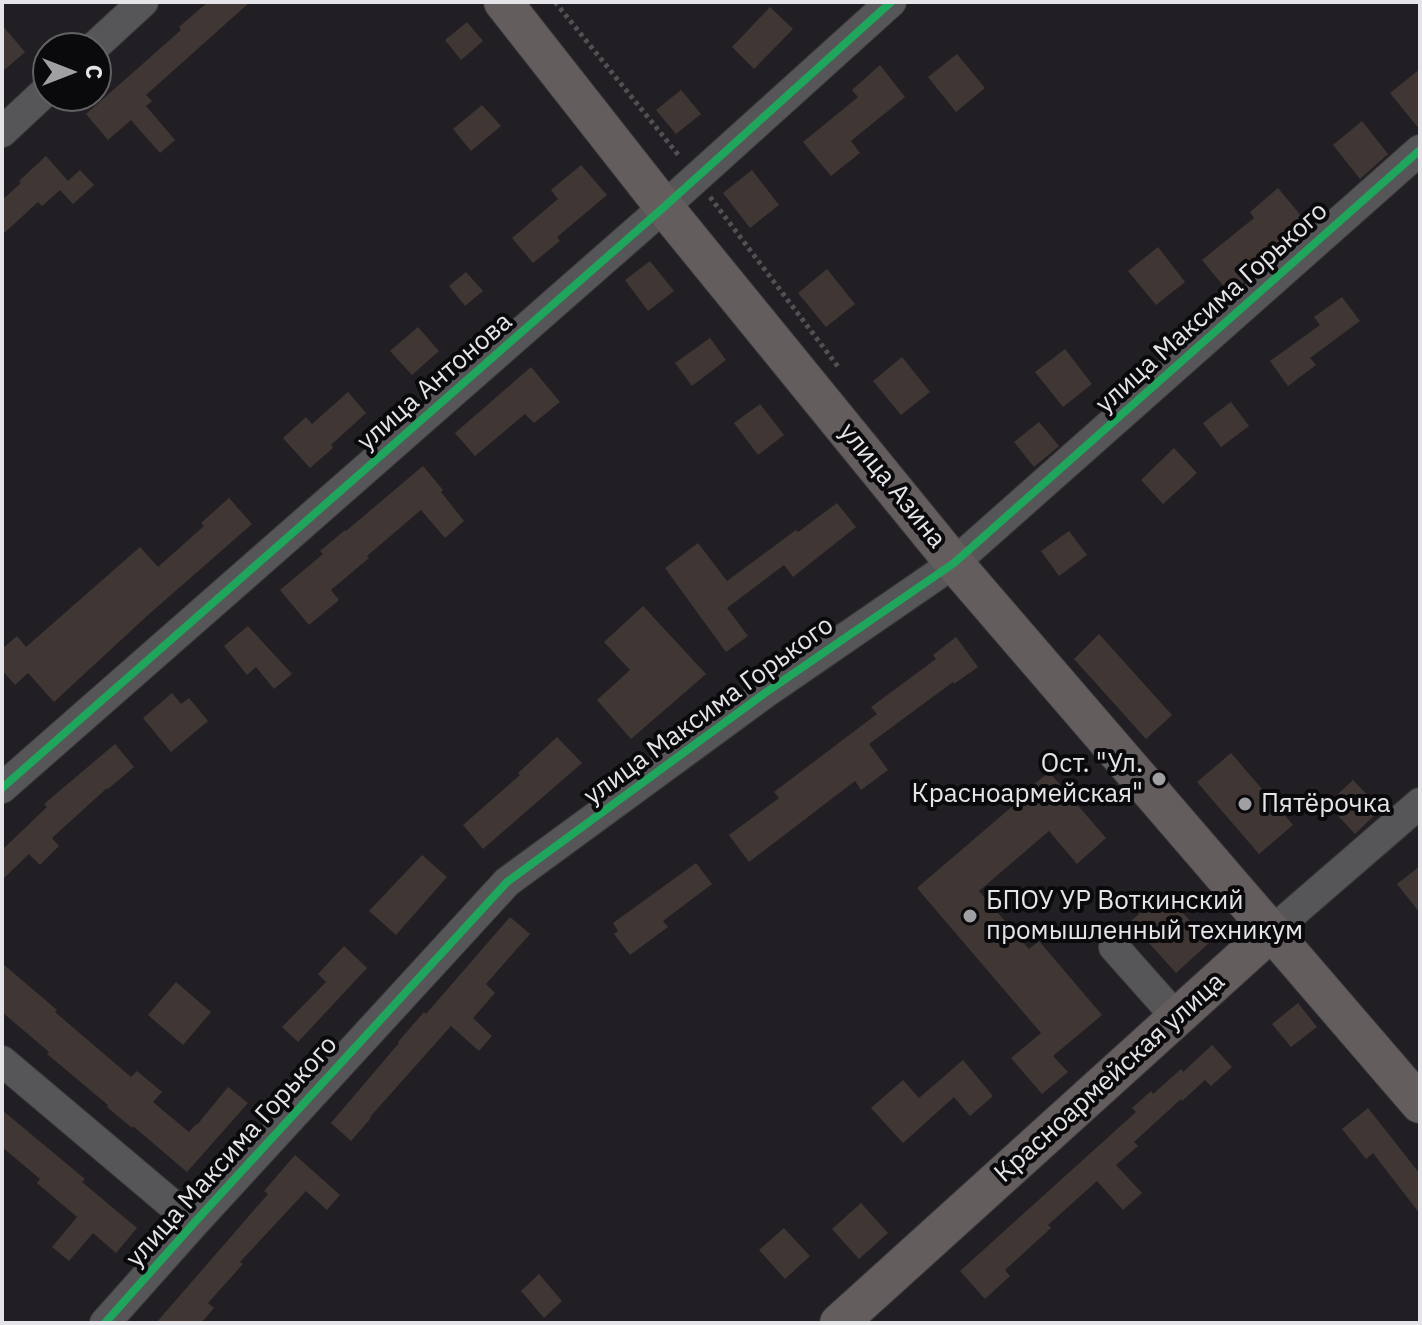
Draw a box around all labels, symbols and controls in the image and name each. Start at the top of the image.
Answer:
north arrow [32,32,112,112]
text: С [80,65,109,79]
street label: улица Максима Горького [1090,196,1334,420]
street label: улица Антонова [351,306,519,458]
street label: улица Азина [832,417,952,555]
street label: улица Максима Горького [578,610,840,812]
place label: Ост. "Ул. Красноармейская" [911,748,1143,810]
marker: Ост. "Ул. Красноармейская" [1150,770,1168,788]
place label: Пятёрочка [1261,788,1391,820]
marker: Пятёрочка [1236,795,1254,813]
place label: БПОУ УР Воткинский промышленный техникум [986,885,1303,946]
marker: БПОУ УР Воткинский промышленный техникум [961,907,979,925]
street label: Красноармейская улица [989,966,1231,1190]
street label: улица Максима Горького [120,1030,344,1274]

